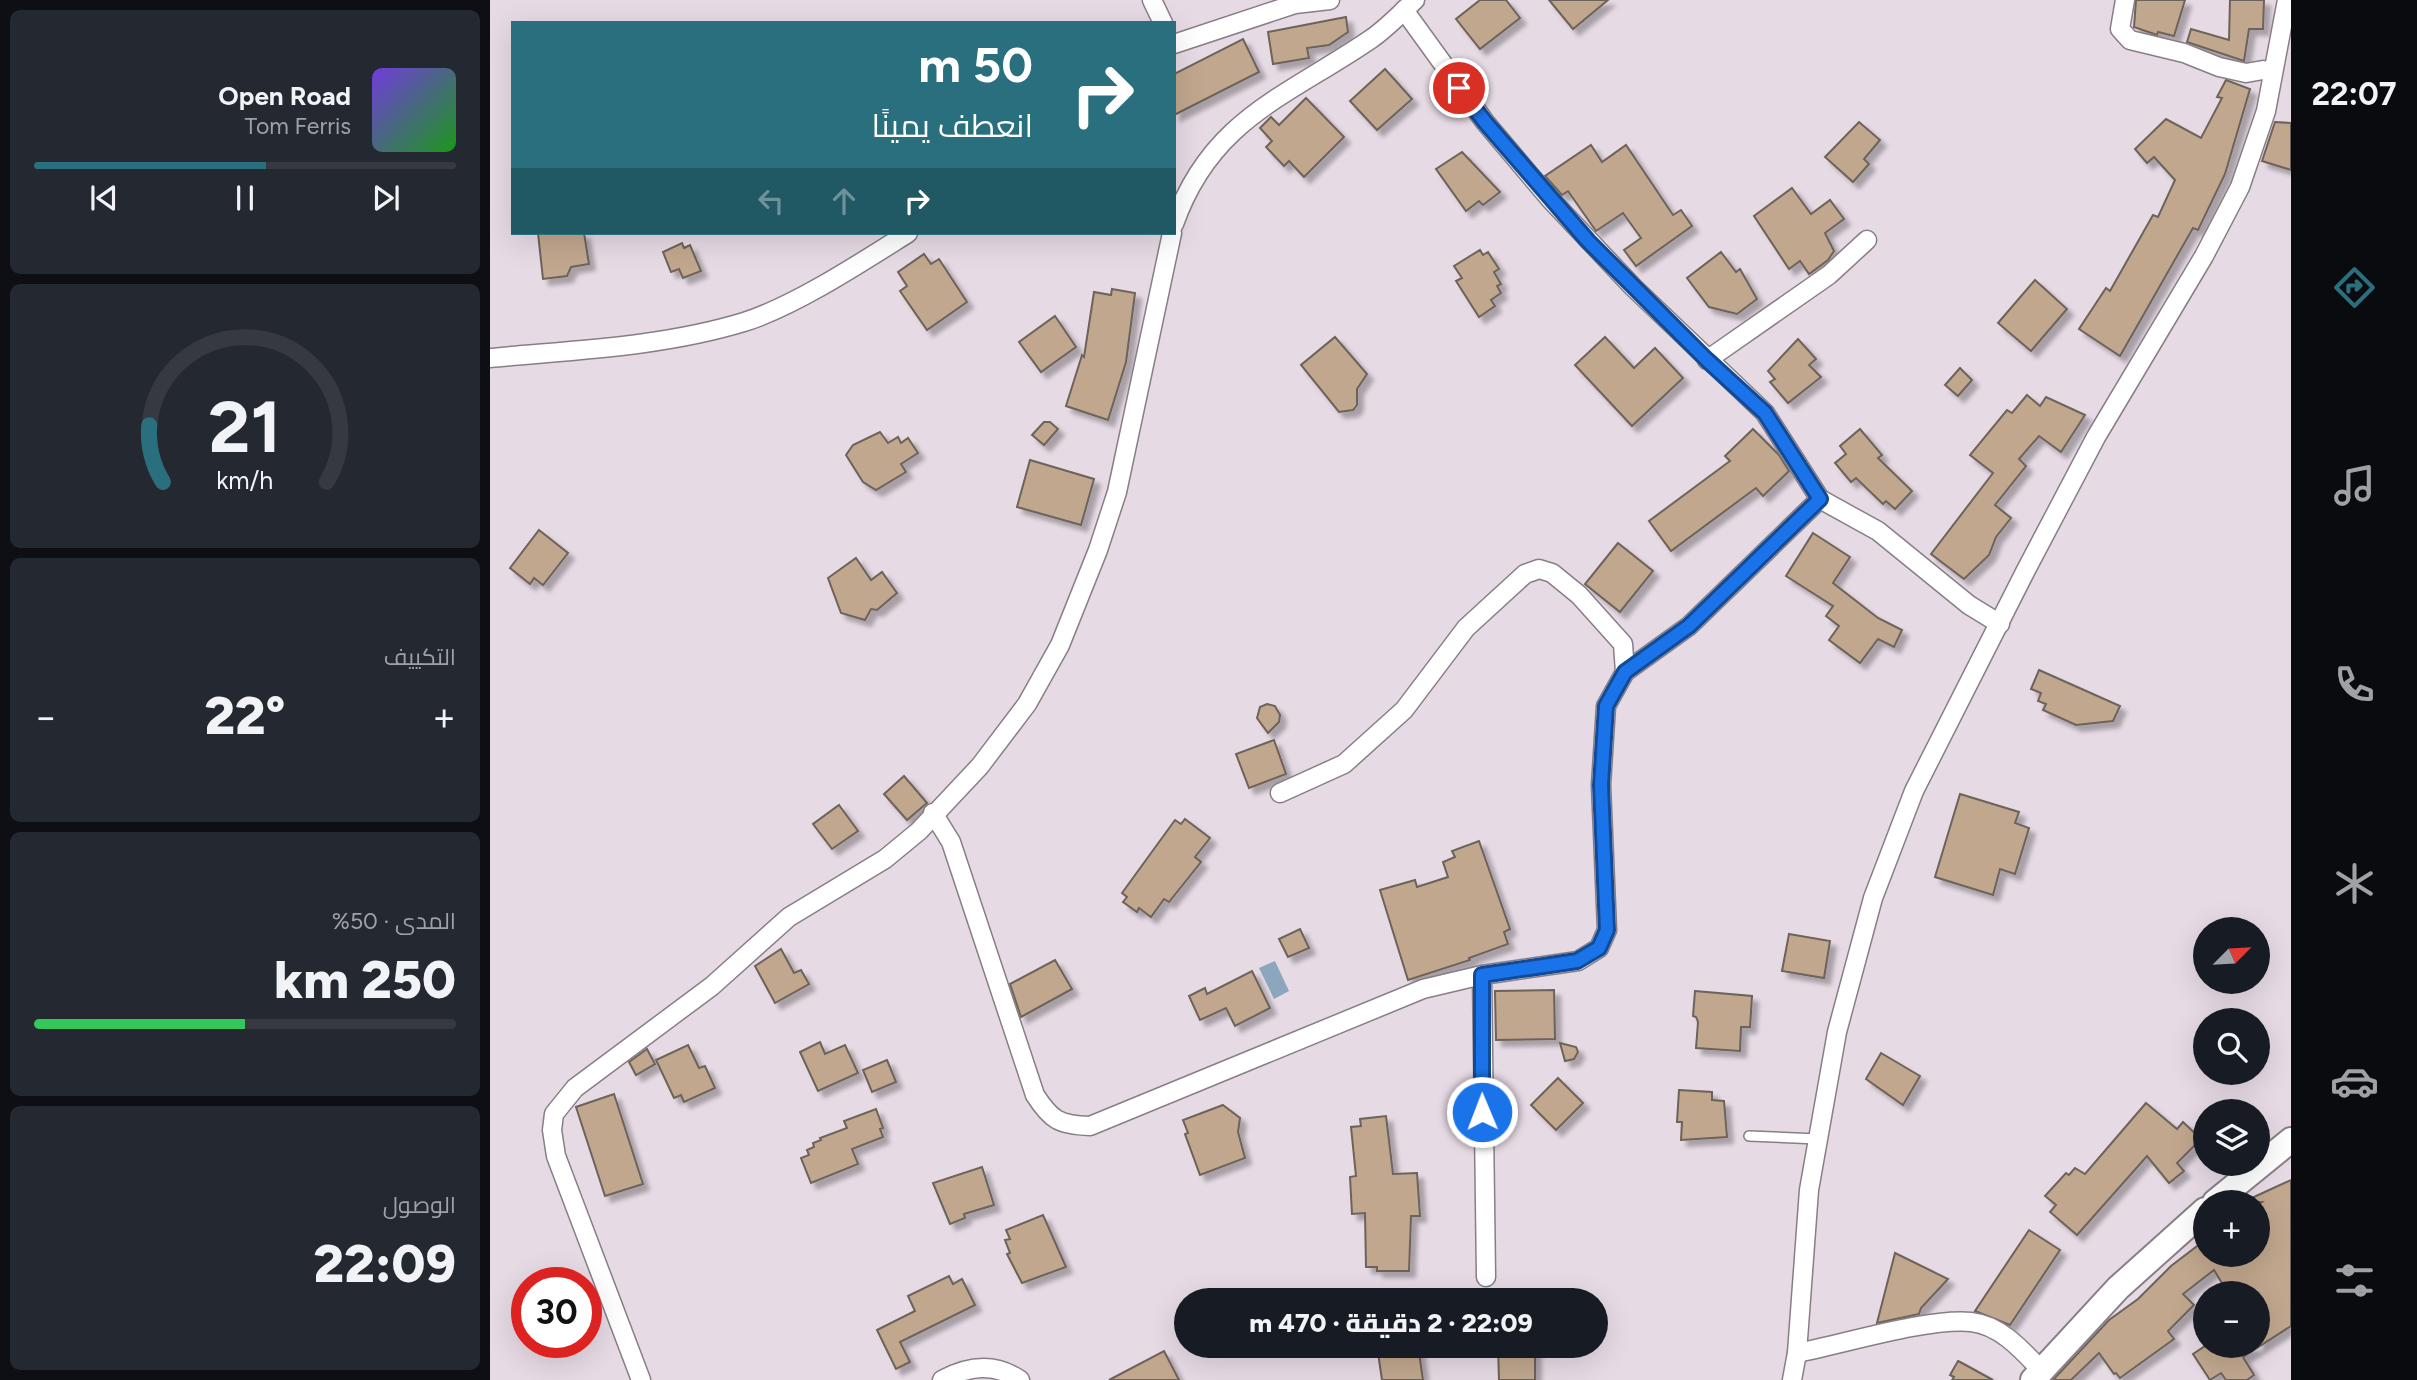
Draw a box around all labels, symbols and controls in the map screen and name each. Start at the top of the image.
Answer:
text: 50 m [918,35,1033,94]
icon: right [1057,49,1148,140]
pin [1429,58,1489,118]
icon: arrive [1440,69,1478,107]
text: 22:07 [2311,75,2397,113]
text: Open Road [218,80,351,112]
text: انعطف يمينًا [871,107,1033,145]
text: Tom Ferris [245,112,351,140]
icon: previous [85,179,123,217]
icon: pause [226,179,264,217]
icon: next [367,179,405,217]
icon: left [752,182,790,220]
icon: ahead [825,182,863,220]
icon: right [898,182,936,220]
icon: directions [2330,263,2379,312]
text: 21 [209,383,281,470]
icon: music [2330,461,2379,510]
text: km/h [216,465,274,495]
text: التكييف [384,643,456,671]
icon: phone [2330,660,2379,709]
text: 22° [204,685,286,747]
text: − [34,694,58,740]
text: + [432,694,456,740]
icon: climate [2330,859,2379,908]
text: المدى · 50% [332,907,456,935]
north arrow [2193,917,2270,994]
map controls [2193,917,2270,1358]
text: 250 km [274,949,456,1011]
button: search [2193,1008,2270,1085]
icon: car [2330,1057,2379,1106]
position arrow [1445,1075,1519,1149]
button: layers [2193,1099,2270,1176]
button: + [2193,1190,2270,1267]
text: الوصول [383,1191,456,1219]
text: 22:09 [314,1233,456,1295]
icon: filters [2330,1256,2379,1305]
speed limit sign: 30 [511,1267,602,1358]
button: − [2193,1281,2270,1358]
text: 22:09 · 2 دقيقة · 470 m [1249,1307,1533,1339]

